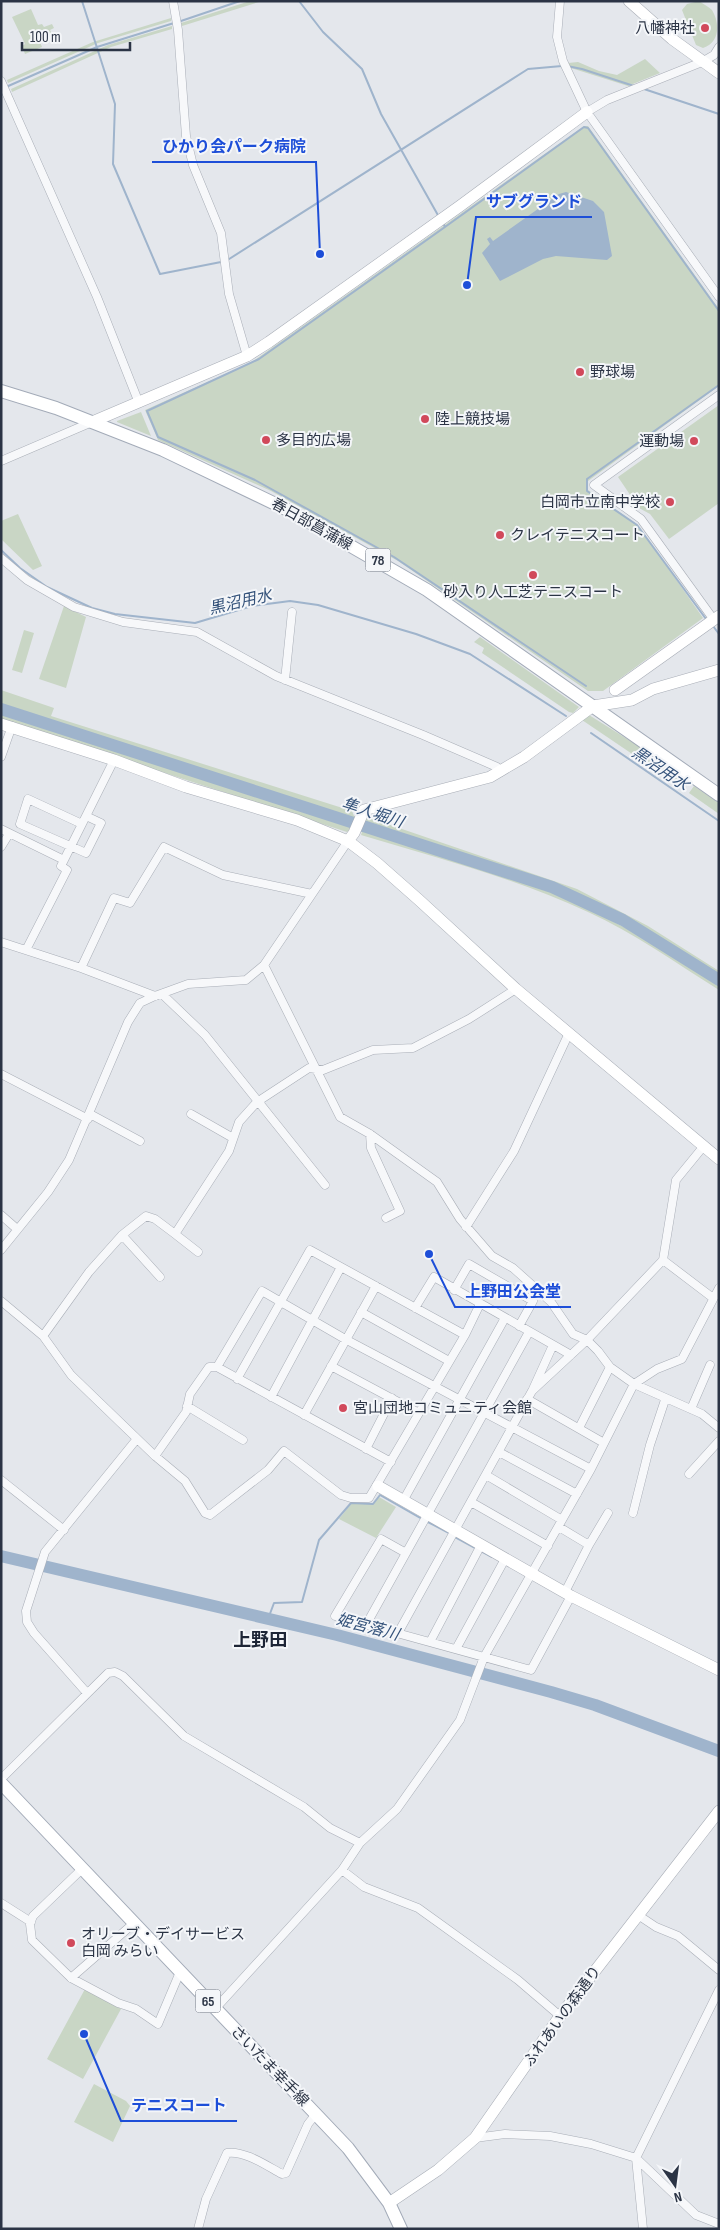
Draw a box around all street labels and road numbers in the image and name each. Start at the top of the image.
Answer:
street label: 春日部菖蒲線 [268,494,356,555]
road number: 78 [366,548,390,572]
street label: ふれあいの森通り [519,1962,605,2070]
road number: 65 [196,1990,220,2012]
street label: さいたま幸手線 [226,2022,313,2111]

